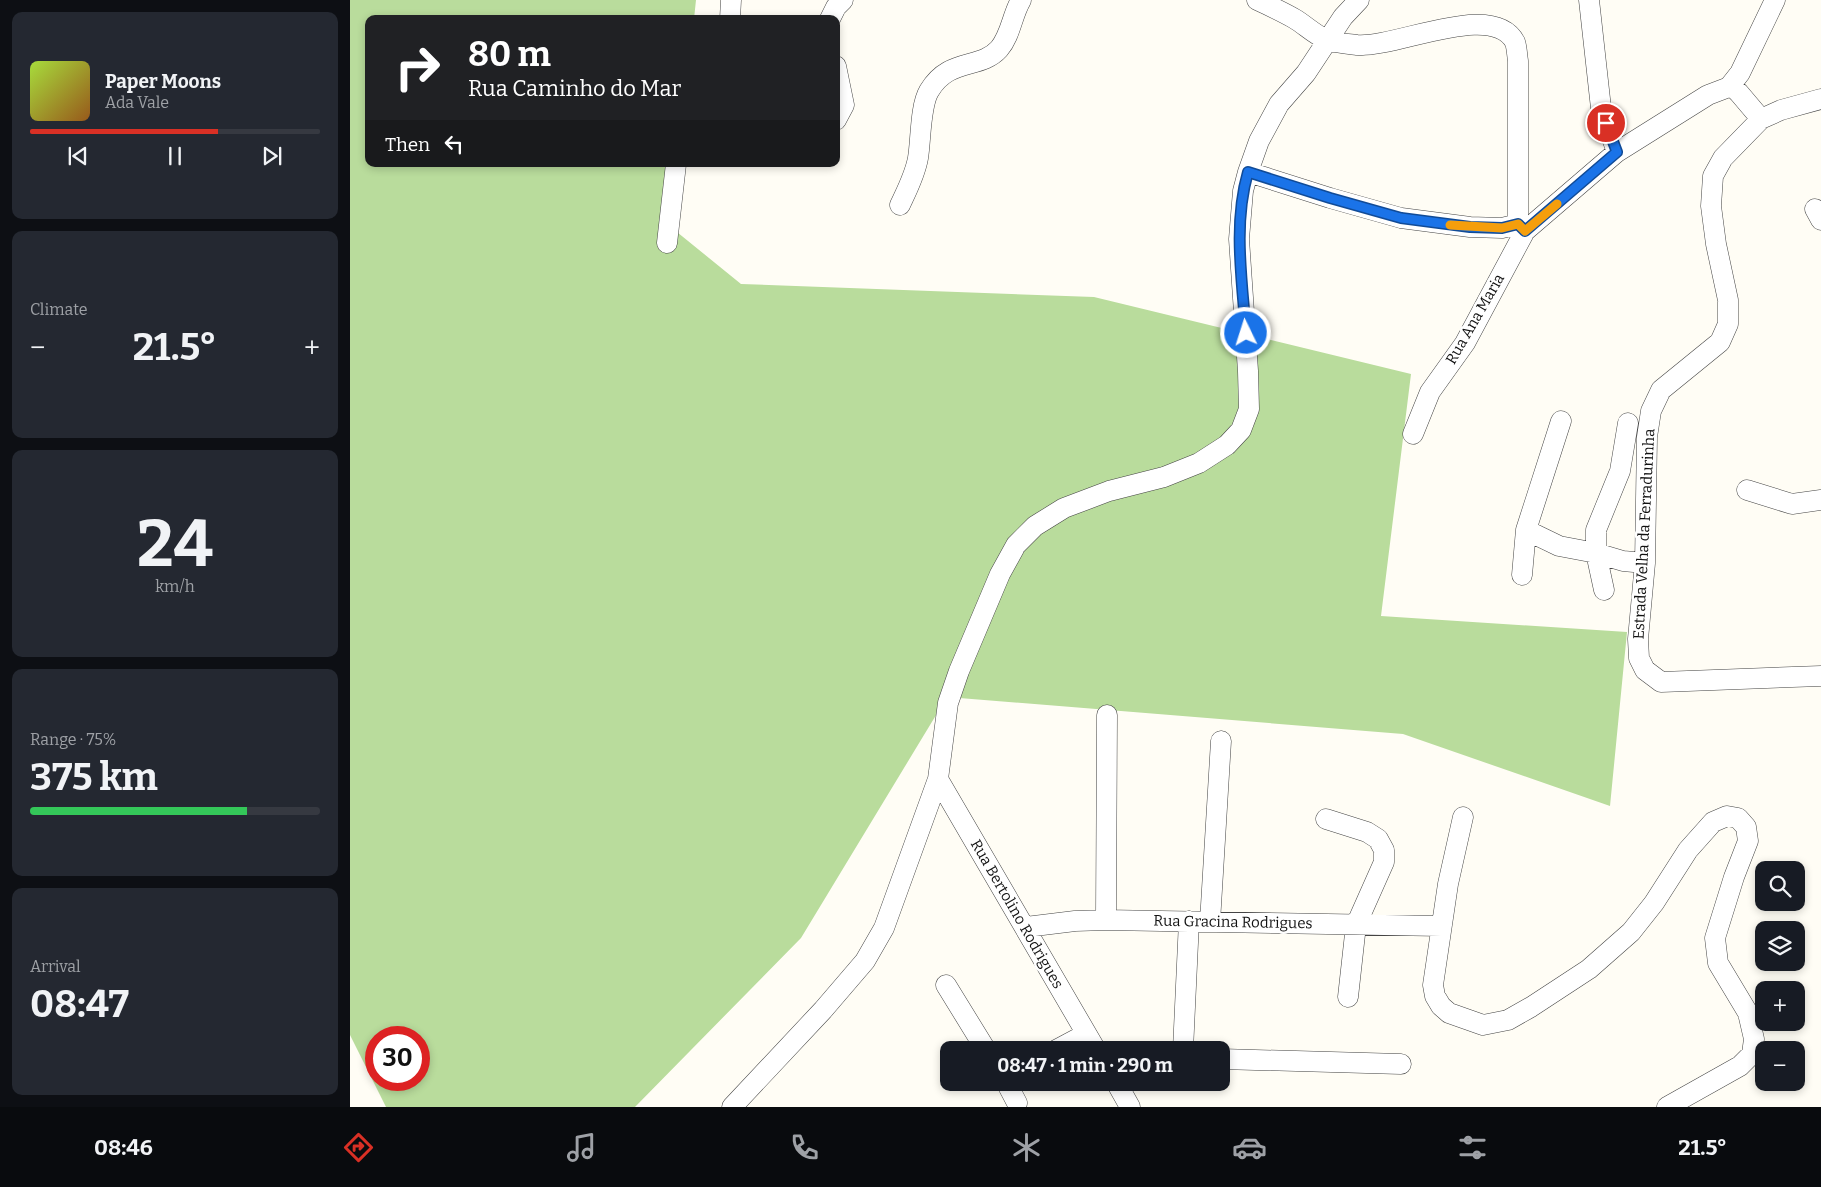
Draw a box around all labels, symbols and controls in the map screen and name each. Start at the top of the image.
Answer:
text: 80 m [468,33,551,75]
icon: right [385,35,450,100]
text: Paper Moons [105,70,221,93]
text: Rua Caminho do Mar [468,75,681,102]
text: Ada Vale [105,93,169,112]
pin [1585,102,1627,144]
icon: arrive [1592,109,1620,137]
icon: left [440,130,468,158]
text: Then [385,133,430,156]
icon: previous [64,142,92,170]
icon: pause [161,142,189,170]
icon: next [258,142,286,170]
street label: Rua Ana Maria [1442,271,1508,367]
text: Climate [30,300,88,319]
position arrow [1219,306,1271,358]
text: 21.5° [133,324,217,370]
text: − [30,331,45,364]
text: + [304,331,320,364]
street label: Estrada Velha da Ferradurinha [1629,428,1659,640]
text: 24 [137,505,213,583]
text: km/h [155,577,195,596]
text: Range · 75% [30,730,116,749]
text: 375 km [30,754,158,800]
street label: Rua Bertolino Rodrigues [967,836,1067,992]
map controls [1755,861,1805,1091]
button: search [1755,861,1805,911]
street label: Rua Gracina Rodrigues [1153,912,1313,932]
button: layers [1755,921,1805,971]
text: Arrival [30,957,81,976]
text: 08:47 [30,981,129,1027]
button: + [1755,981,1805,1031]
speed limit sign: 30 [365,1026,430,1091]
button: − [1755,1041,1805,1091]
text: 08:47 · 1 min · 290 m [997,1054,1173,1077]
icon: directions [341,1130,376,1165]
icon: music [564,1130,599,1165]
icon: phone [787,1130,822,1165]
icon: climate [1009,1130,1044,1165]
icon: car [1232,1130,1267,1165]
icon: filters [1455,1130,1490,1165]
text: 08:46 [94,1134,153,1161]
text: 21.5° [1678,1134,1727,1161]

